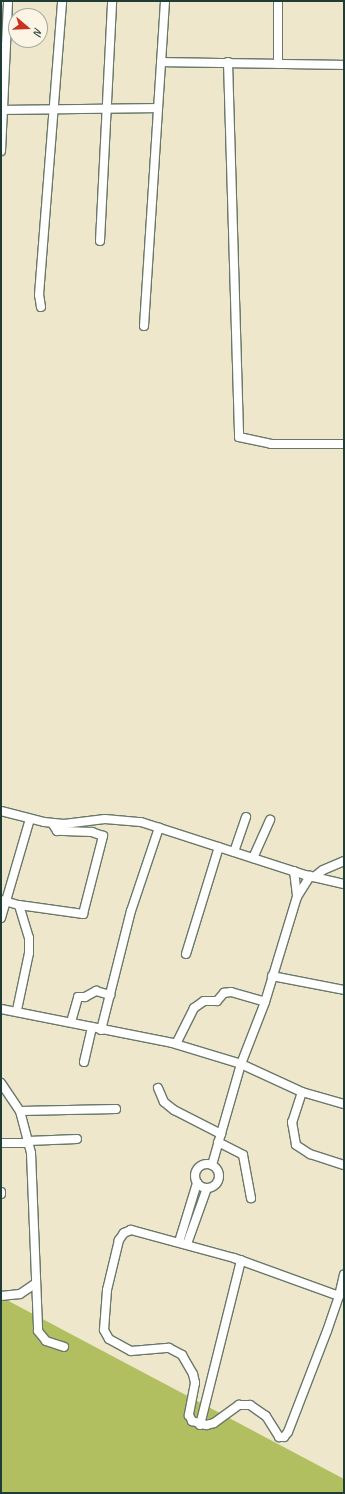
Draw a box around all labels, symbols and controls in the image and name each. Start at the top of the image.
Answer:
north arrow [8,8,48,48]
text: N [31,26,46,37]

